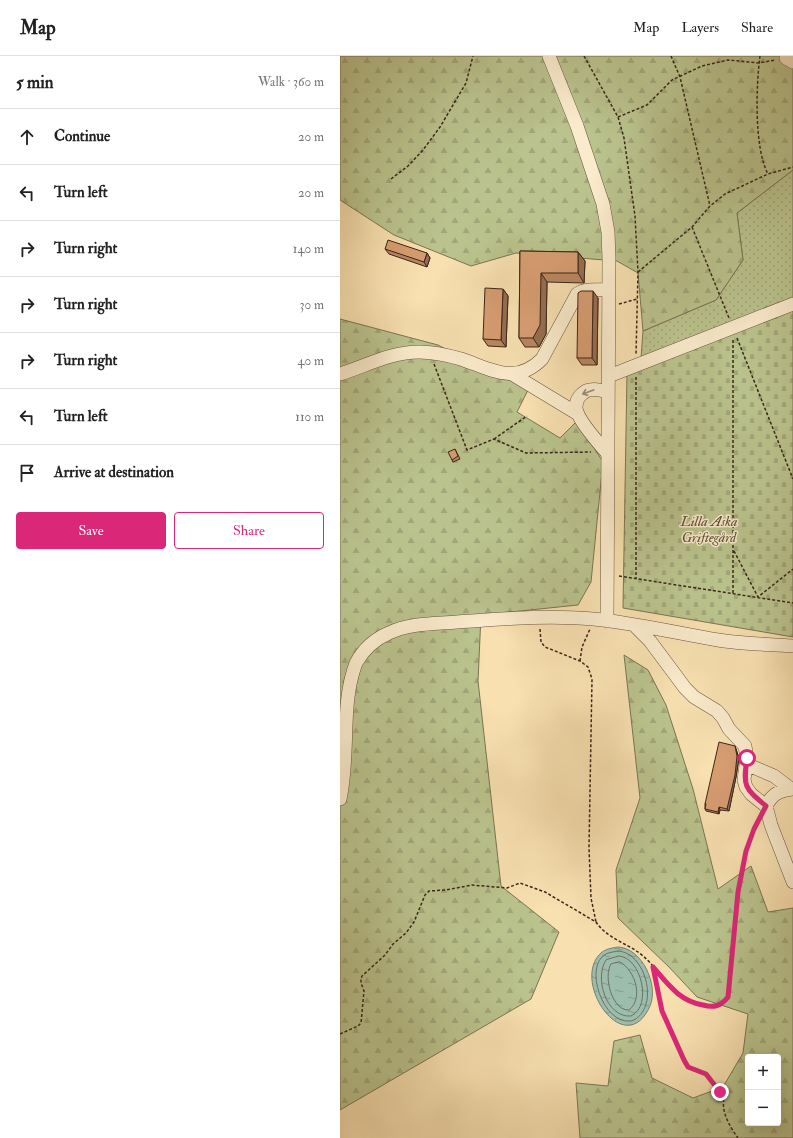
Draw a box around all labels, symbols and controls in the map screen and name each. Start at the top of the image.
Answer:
text: Map [20,16,56,40]
text: Map [633,19,659,36]
text: Layers [681,19,719,36]
text: Share [741,19,773,36]
text: 5 min [16,72,54,93]
text: Walk · 360 m [258,74,324,90]
icon: ahead [16,126,38,148]
text: Continue [54,127,110,146]
text: 20 m [298,129,324,145]
icon: left [16,182,38,204]
text: Turn left [54,183,108,202]
text: 20 m [298,185,324,201]
icon: right [16,238,38,260]
text: Turn right [54,239,117,258]
text: 140 m [293,241,324,257]
icon: right [16,294,38,316]
text: Turn right [54,295,117,314]
text: 30 m [300,297,324,313]
icon: right [16,350,38,372]
text: Turn right [54,351,117,370]
text: 40 m [298,353,324,369]
one-way arrow [582,388,594,396]
icon: left [16,406,38,428]
text: Turn left [54,407,108,426]
text: 110 m [295,409,324,425]
icon: arrive [16,462,38,484]
text: Arrive at destination [54,463,174,482]
button: Save [16,512,166,549]
button: Share [174,512,324,549]
park label: Lilla Aska Griftegård [680,513,738,546]
route start [738,749,756,767]
map controls [745,1054,781,1126]
button: + [745,1054,781,1090]
route end [711,1083,729,1101]
button: − [745,1090,781,1126]

